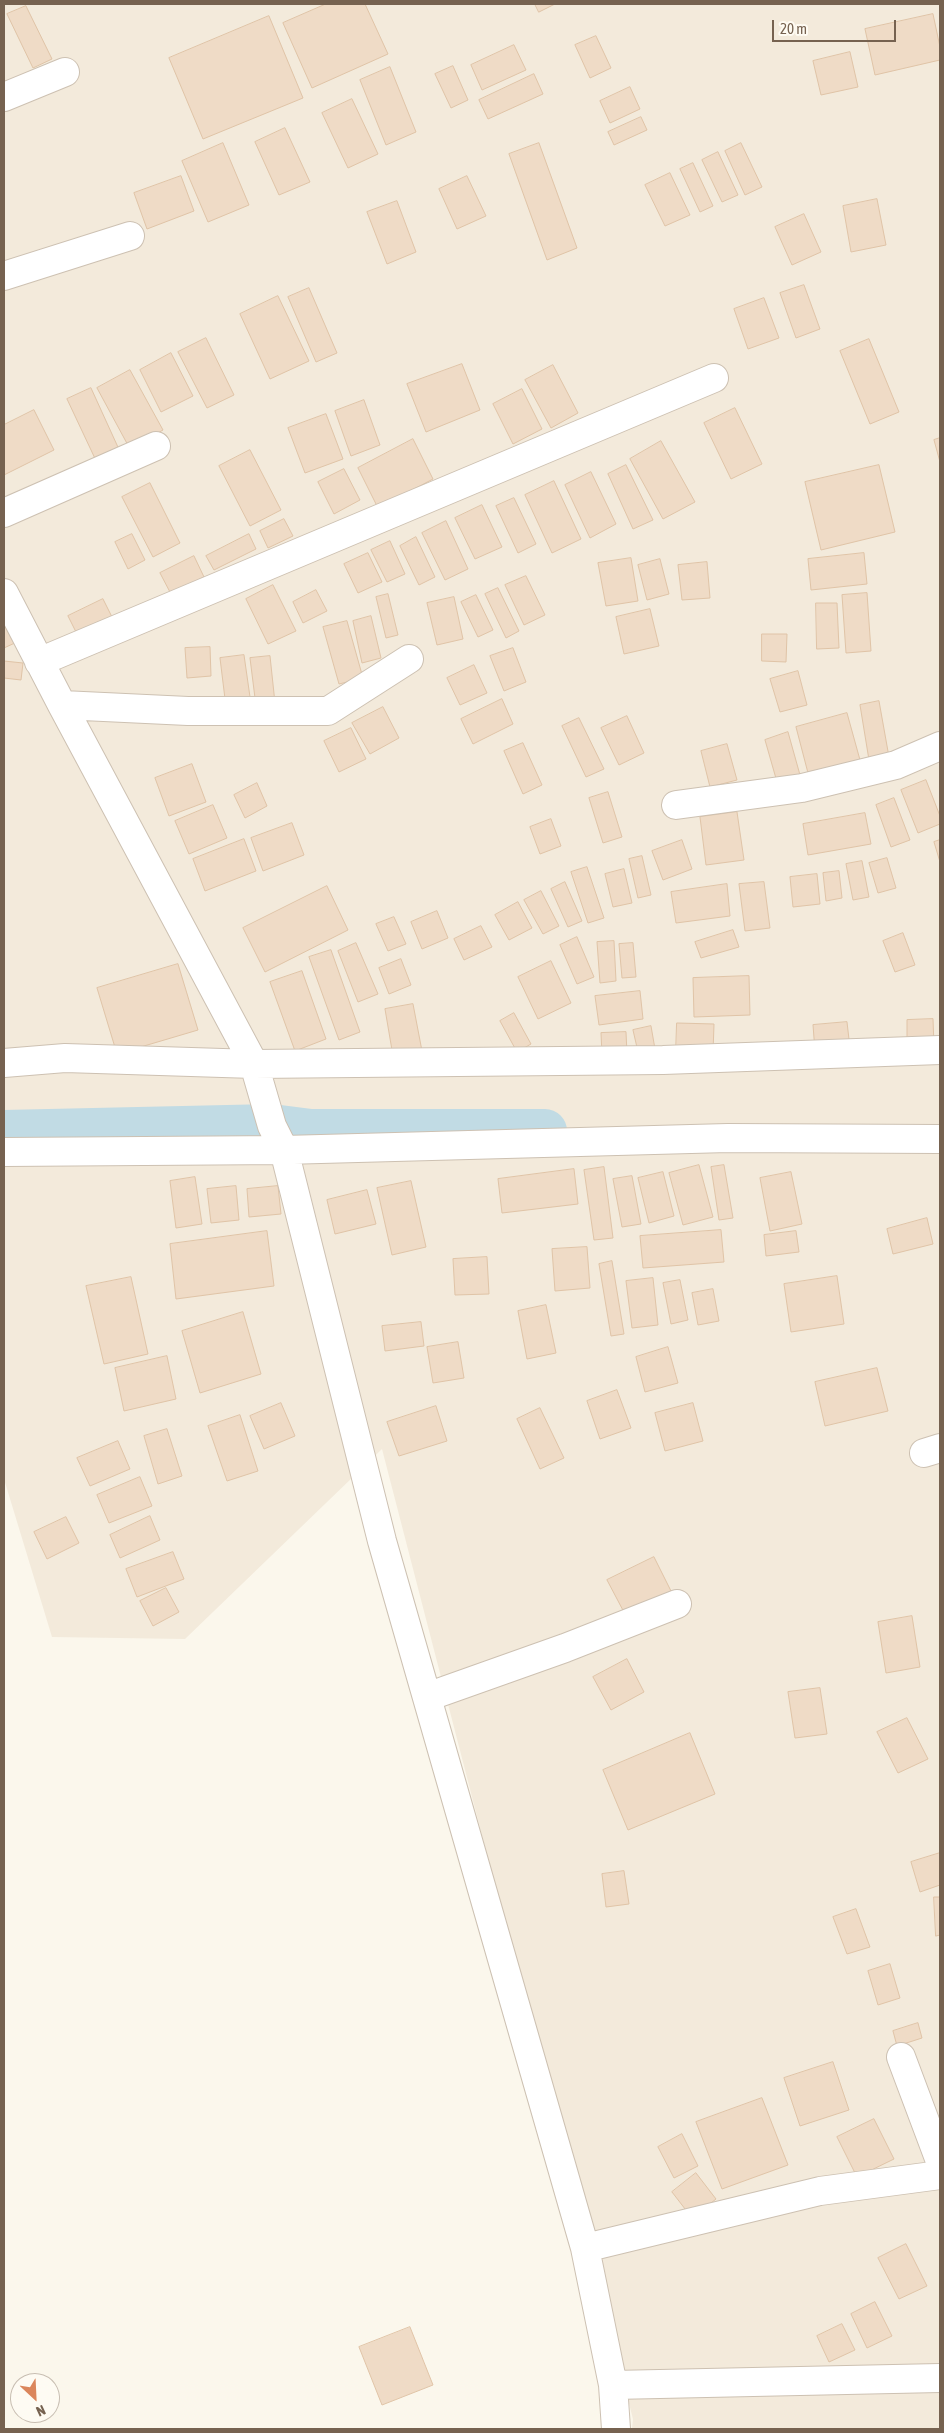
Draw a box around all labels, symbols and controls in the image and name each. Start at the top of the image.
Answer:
scale bar [774,10,898,42]
text: 20 m [780,20,807,37]
north arrow [10,2373,60,2423]
text: N [34,2402,48,2420]

